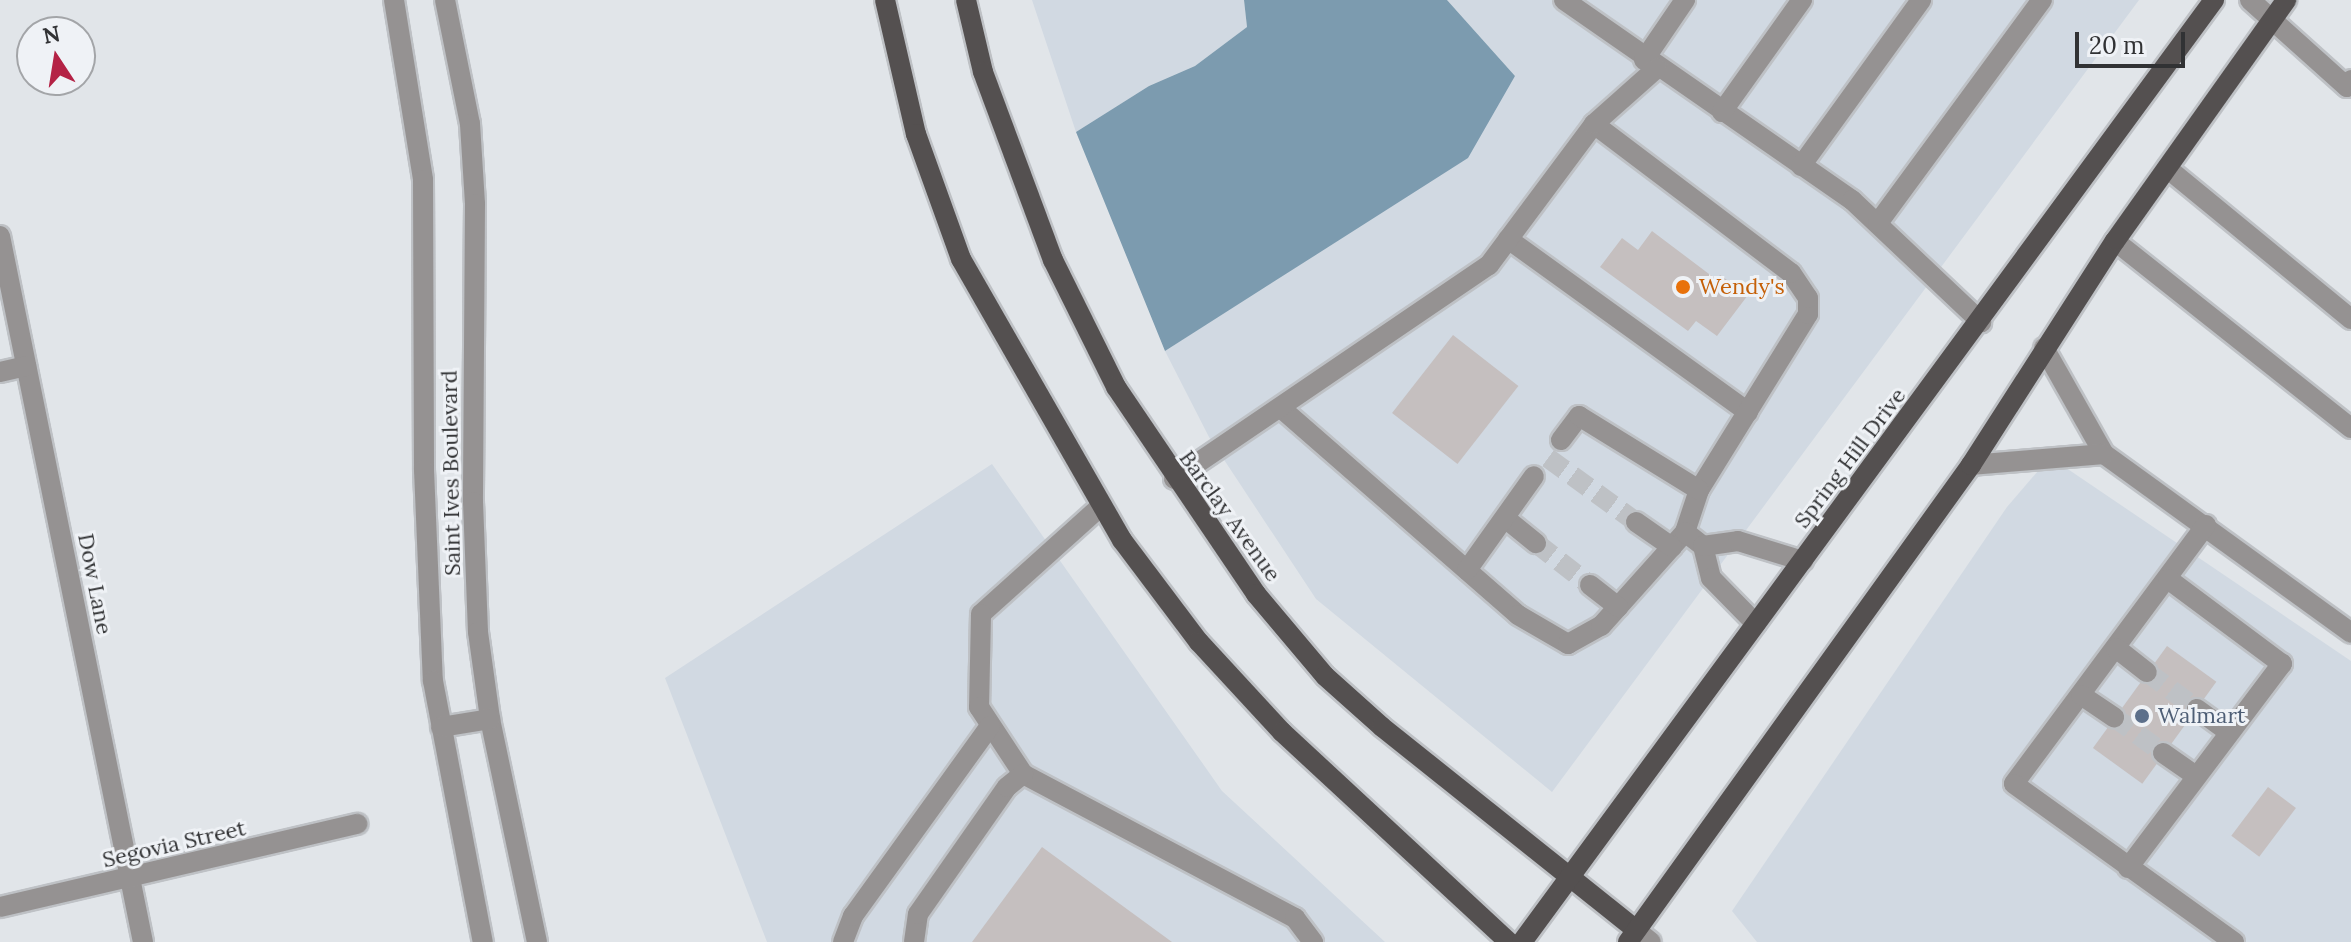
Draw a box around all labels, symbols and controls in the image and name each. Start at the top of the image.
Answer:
north arrow [16,16,96,96]
scale bar [2079,16,2189,66]
text: N [40,19,63,50]
text: 20 m [2089,30,2145,61]
place label: Wendy's [1699,274,1785,300]
marker: Wendy's [1674,278,1692,296]
street label: Saint Ives Boulevard [436,370,466,576]
street label: Spring Hill Drive [1789,383,1911,533]
street label: Barclay Avenue [1174,445,1286,587]
street label: Dow Lane [72,531,118,637]
place label: Walmart [2158,703,2246,729]
marker: Walmart [2133,707,2151,725]
street label: Segovia Street [100,815,248,873]

